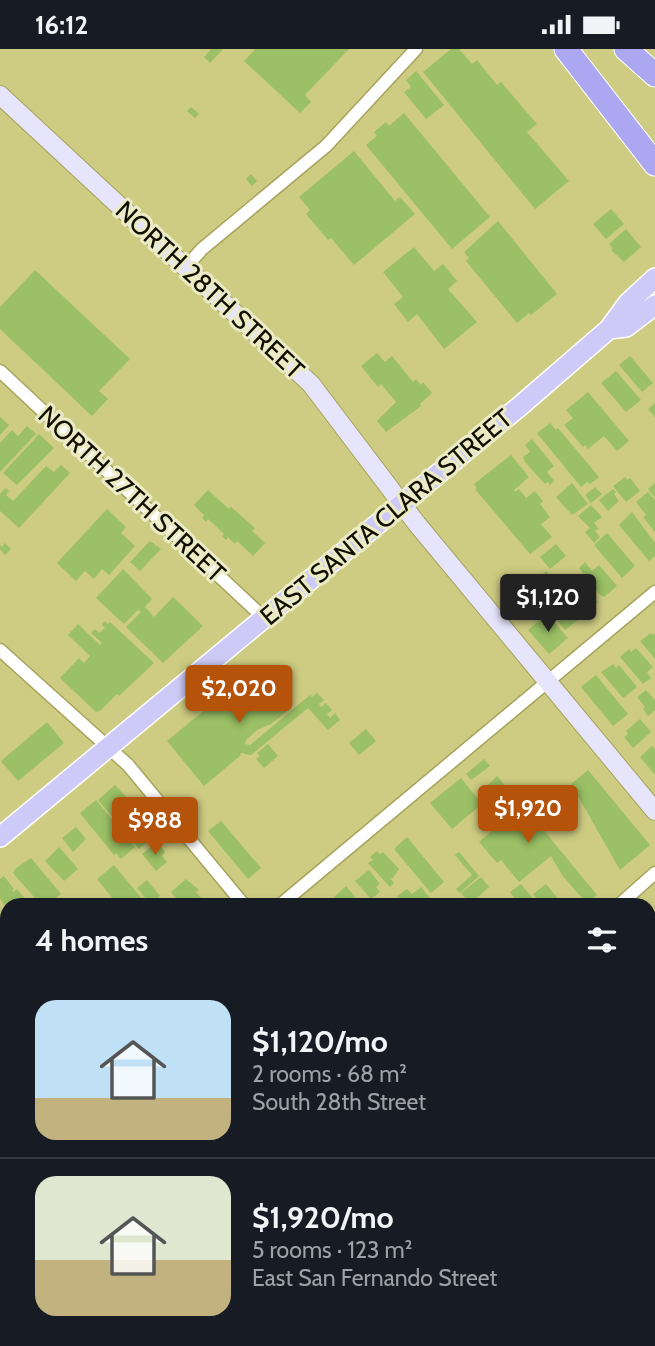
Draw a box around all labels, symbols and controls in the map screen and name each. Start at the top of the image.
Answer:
text: 16:12 [35,9,88,41]
street label: NORTH 28TH STREET [109,194,311,386]
street label: NORTH 27TH STREET [32,399,232,589]
street label: EAST SANTA CLARA STREET [253,402,519,632]
pin: $1,120 [491,575,605,634]
text: $1,120 [516,583,580,611]
pin: $2,020 [182,665,296,725]
text: $2,020 [201,674,277,702]
pin: $1,920 [471,785,585,845]
text: $1,920 [494,794,562,822]
pin: $988 [114,797,196,857]
text: $988 [128,806,182,834]
icon: filters [583,921,621,959]
text: 4 homes [35,922,148,959]
text: $1,120/mo [252,1023,388,1060]
icon: home [91,1028,175,1112]
text: 2 rooms · 68 m² [252,1060,407,1088]
text: South 28th Street [252,1088,426,1116]
text: $1,920/mo [252,1199,394,1236]
icon: home [91,1204,175,1288]
text: 5 rooms · 123 m² [252,1236,412,1264]
text: East San Fernando Street [252,1264,497,1292]

